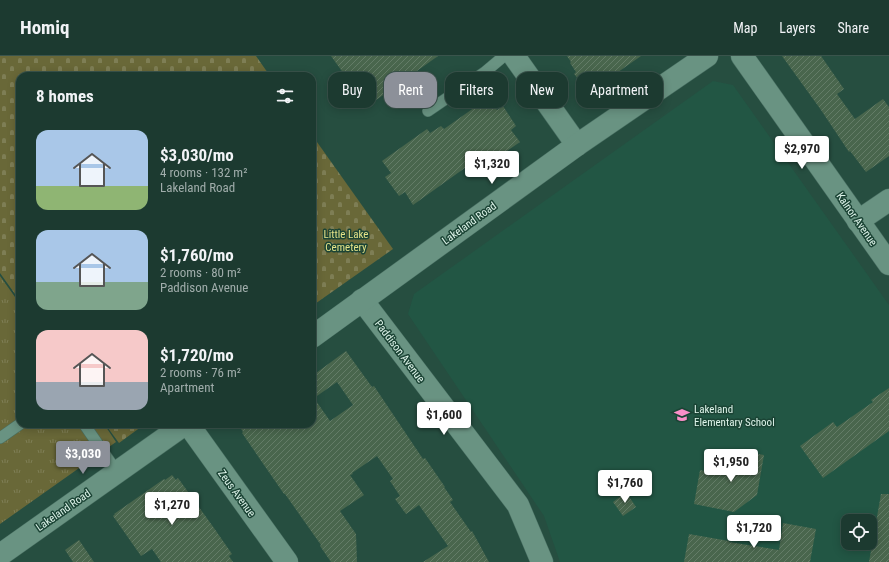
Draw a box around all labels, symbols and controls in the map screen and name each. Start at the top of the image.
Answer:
text: Homiq [20,16,69,39]
text: Map [733,20,757,36]
text: Layers [779,20,816,36]
text: Share [838,20,869,36]
chip: Buy [328,72,376,108]
chip: Rent [384,72,437,108]
chip: Filters [445,72,508,108]
chip: New [516,72,568,108]
chip: Apartment [576,72,663,108]
icon: filters [274,85,296,107]
text: 8 homes [36,86,94,106]
pin: $2,970 [769,136,835,170]
text: $2,970 [784,141,820,156]
text: $3,030/mo [160,145,234,165]
icon: home [68,146,116,194]
pin: $1,320 [459,151,525,185]
text: $1,320 [474,156,510,171]
text: 4 rooms · 132 m² [160,165,247,180]
text: Lakeland Road [160,180,235,195]
street label: Kalnor Avenue [833,190,880,248]
street label: Lakeland Road [440,199,499,247]
park label: Little Lake Cemetery [324,228,368,254]
text: $1,760/mo [160,245,234,265]
icon: home [68,246,116,294]
text: 2 rooms · 80 m² [160,265,241,280]
text: Paddison Avenue [160,280,248,295]
street label: Paddison Avenue [372,318,427,385]
text: $1,720/mo [160,345,234,365]
icon: home [68,346,116,394]
text: 2 rooms · 76 m² [160,365,241,380]
text: Apartment [160,380,214,395]
pin: $1,600 [411,402,477,436]
place label: Lakeland Elementary School [694,403,775,429]
school or university icon: Lakeland Elementary School [673,406,691,424]
text: $1,600 [426,407,462,422]
pin: $3,030 [50,441,116,475]
text: $3,030 [65,446,101,461]
pin: $1,950 [698,449,764,483]
text: $1,950 [713,454,749,469]
street label: Zeus Avenue [215,467,258,519]
pin: $1,760 [592,470,658,504]
text: $1,760 [607,475,643,490]
street label: Lakeland Road [33,487,93,534]
pin: $1,270 [139,492,205,526]
text: $1,270 [154,497,190,512]
map controls [841,514,877,550]
button: locate [841,514,877,550]
pin: $1,720 [721,515,787,549]
text: $1,720 [736,520,772,535]

